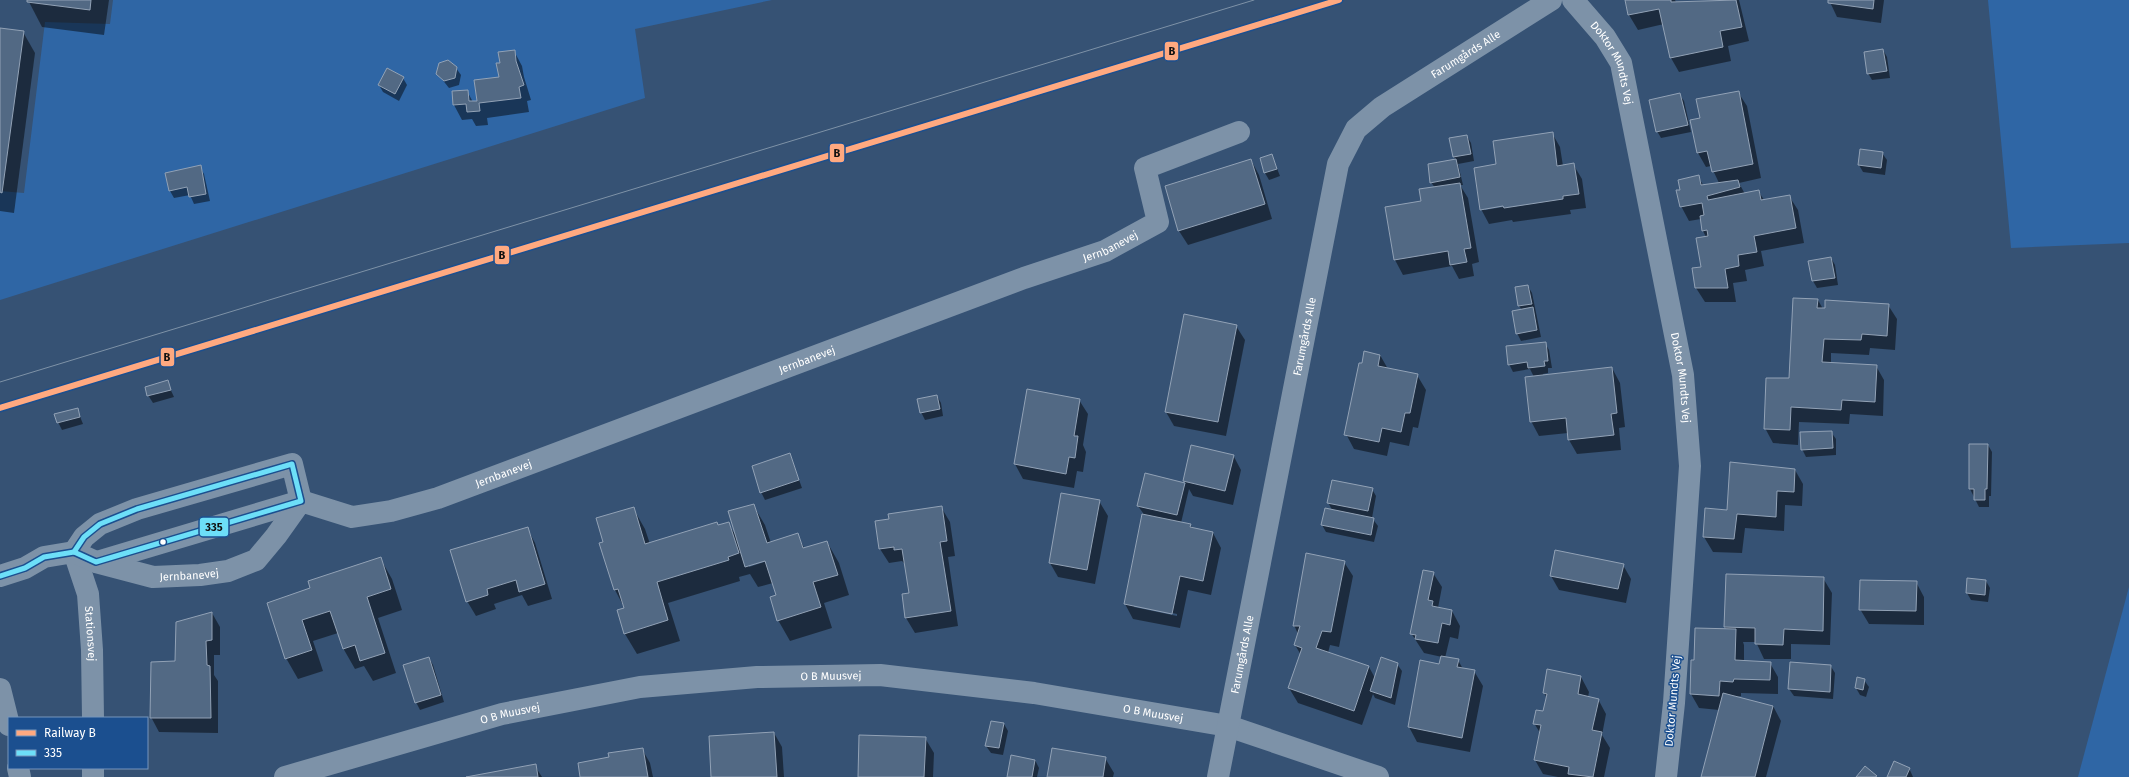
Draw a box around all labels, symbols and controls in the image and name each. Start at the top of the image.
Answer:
street label: Doktor Mundts Vej [1588,19,1636,106]
street label: Farumgårds Alle [1428,27,1503,81]
line badge: B [1164,41,1179,61]
text: B [1169,45,1176,58]
line badge: B [829,143,845,163]
text: B [834,147,841,160]
street label: Jernbanevej [1081,228,1140,264]
line badge: B [494,245,510,265]
text: B [499,249,506,262]
street label: Farumgårds Alle [1290,296,1318,377]
street label: Doktor Mundts Vej [1668,331,1693,424]
street label: Jernbanevej [777,343,837,376]
line badge: B [160,347,175,367]
text: B [164,351,171,364]
street label: Jernbanevej [473,457,534,490]
line badge: 335 [199,517,229,537]
text: 335 [204,521,223,534]
unlabelled marker [158,537,168,547]
street label: Jernbanevej [159,566,220,583]
street label: Stationsvej [82,606,99,661]
street label: Farumgårds Alle [1228,614,1256,695]
street label: Doktor Mundts Vej [1663,655,1683,747]
street label: O B Muusvej [800,669,862,683]
street label: O B Muusvej [479,700,541,727]
street label: O B Muusvej [1122,702,1184,725]
legend [8,717,148,769]
text: Railway B [44,726,96,740]
text: 335 [44,746,62,760]

